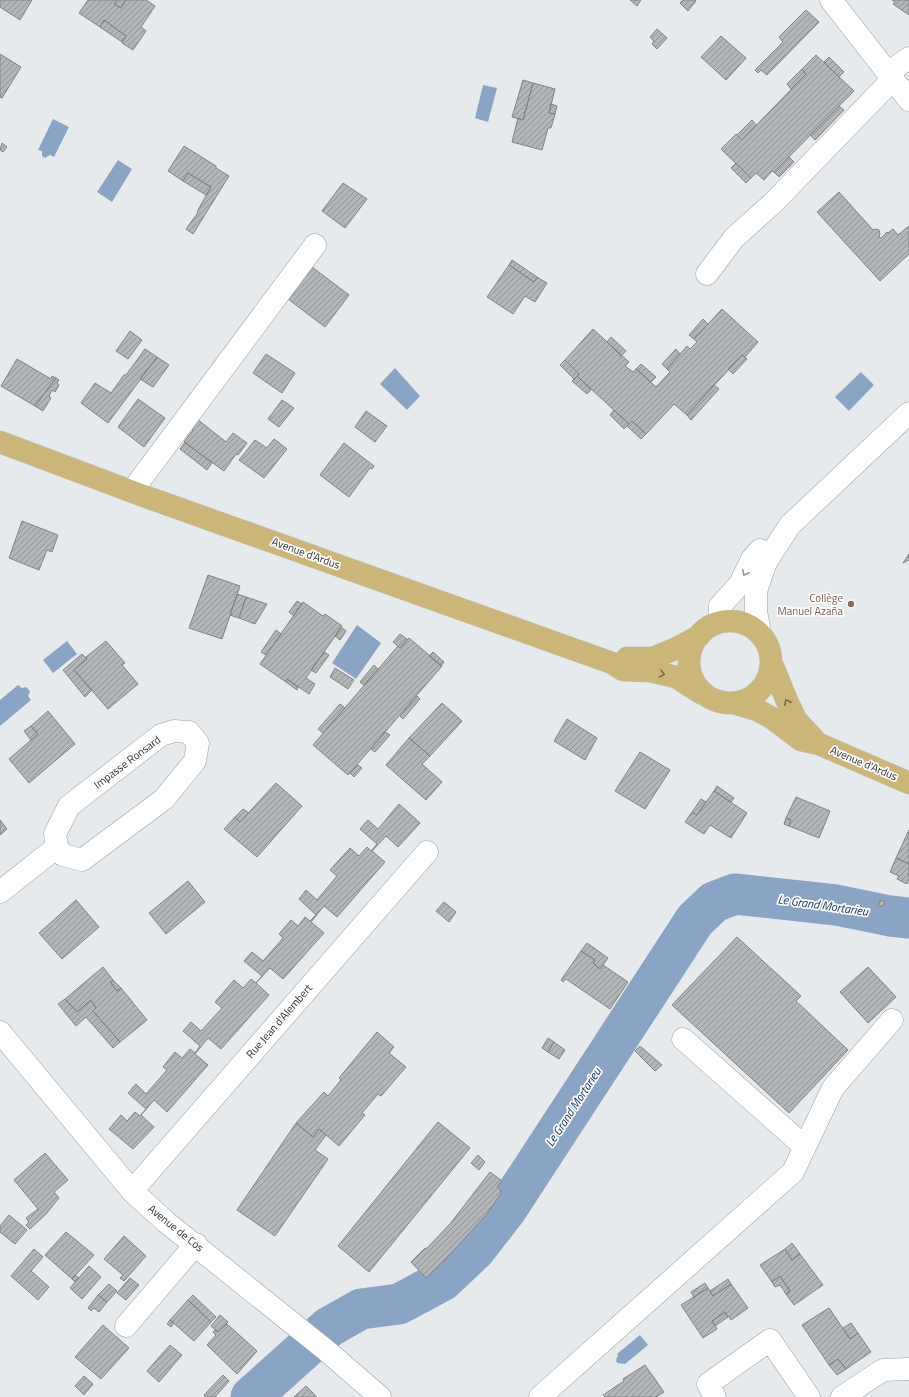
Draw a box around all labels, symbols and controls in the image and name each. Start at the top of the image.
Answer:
street label: Avenue d'Ardus [270,533,342,573]
one-way arrow [743,569,750,577]
place label: Collège Manuel Azaña [777,590,843,619]
marker: Collège Manuel Azaña [846,599,856,609]
one-way arrow [659,669,666,678]
one-way arrow [784,698,792,706]
street label: Impasse Ronsard [90,731,164,792]
street label: Avenue d'Ardus [828,742,900,784]
water label: Le Grand Mortarieu [777,889,870,921]
street label: Rue Jean d'Alembert [242,980,316,1062]
water label: Le Grand Mortarieu [540,1063,606,1150]
street label: Avenue de Cos [145,1201,207,1255]

